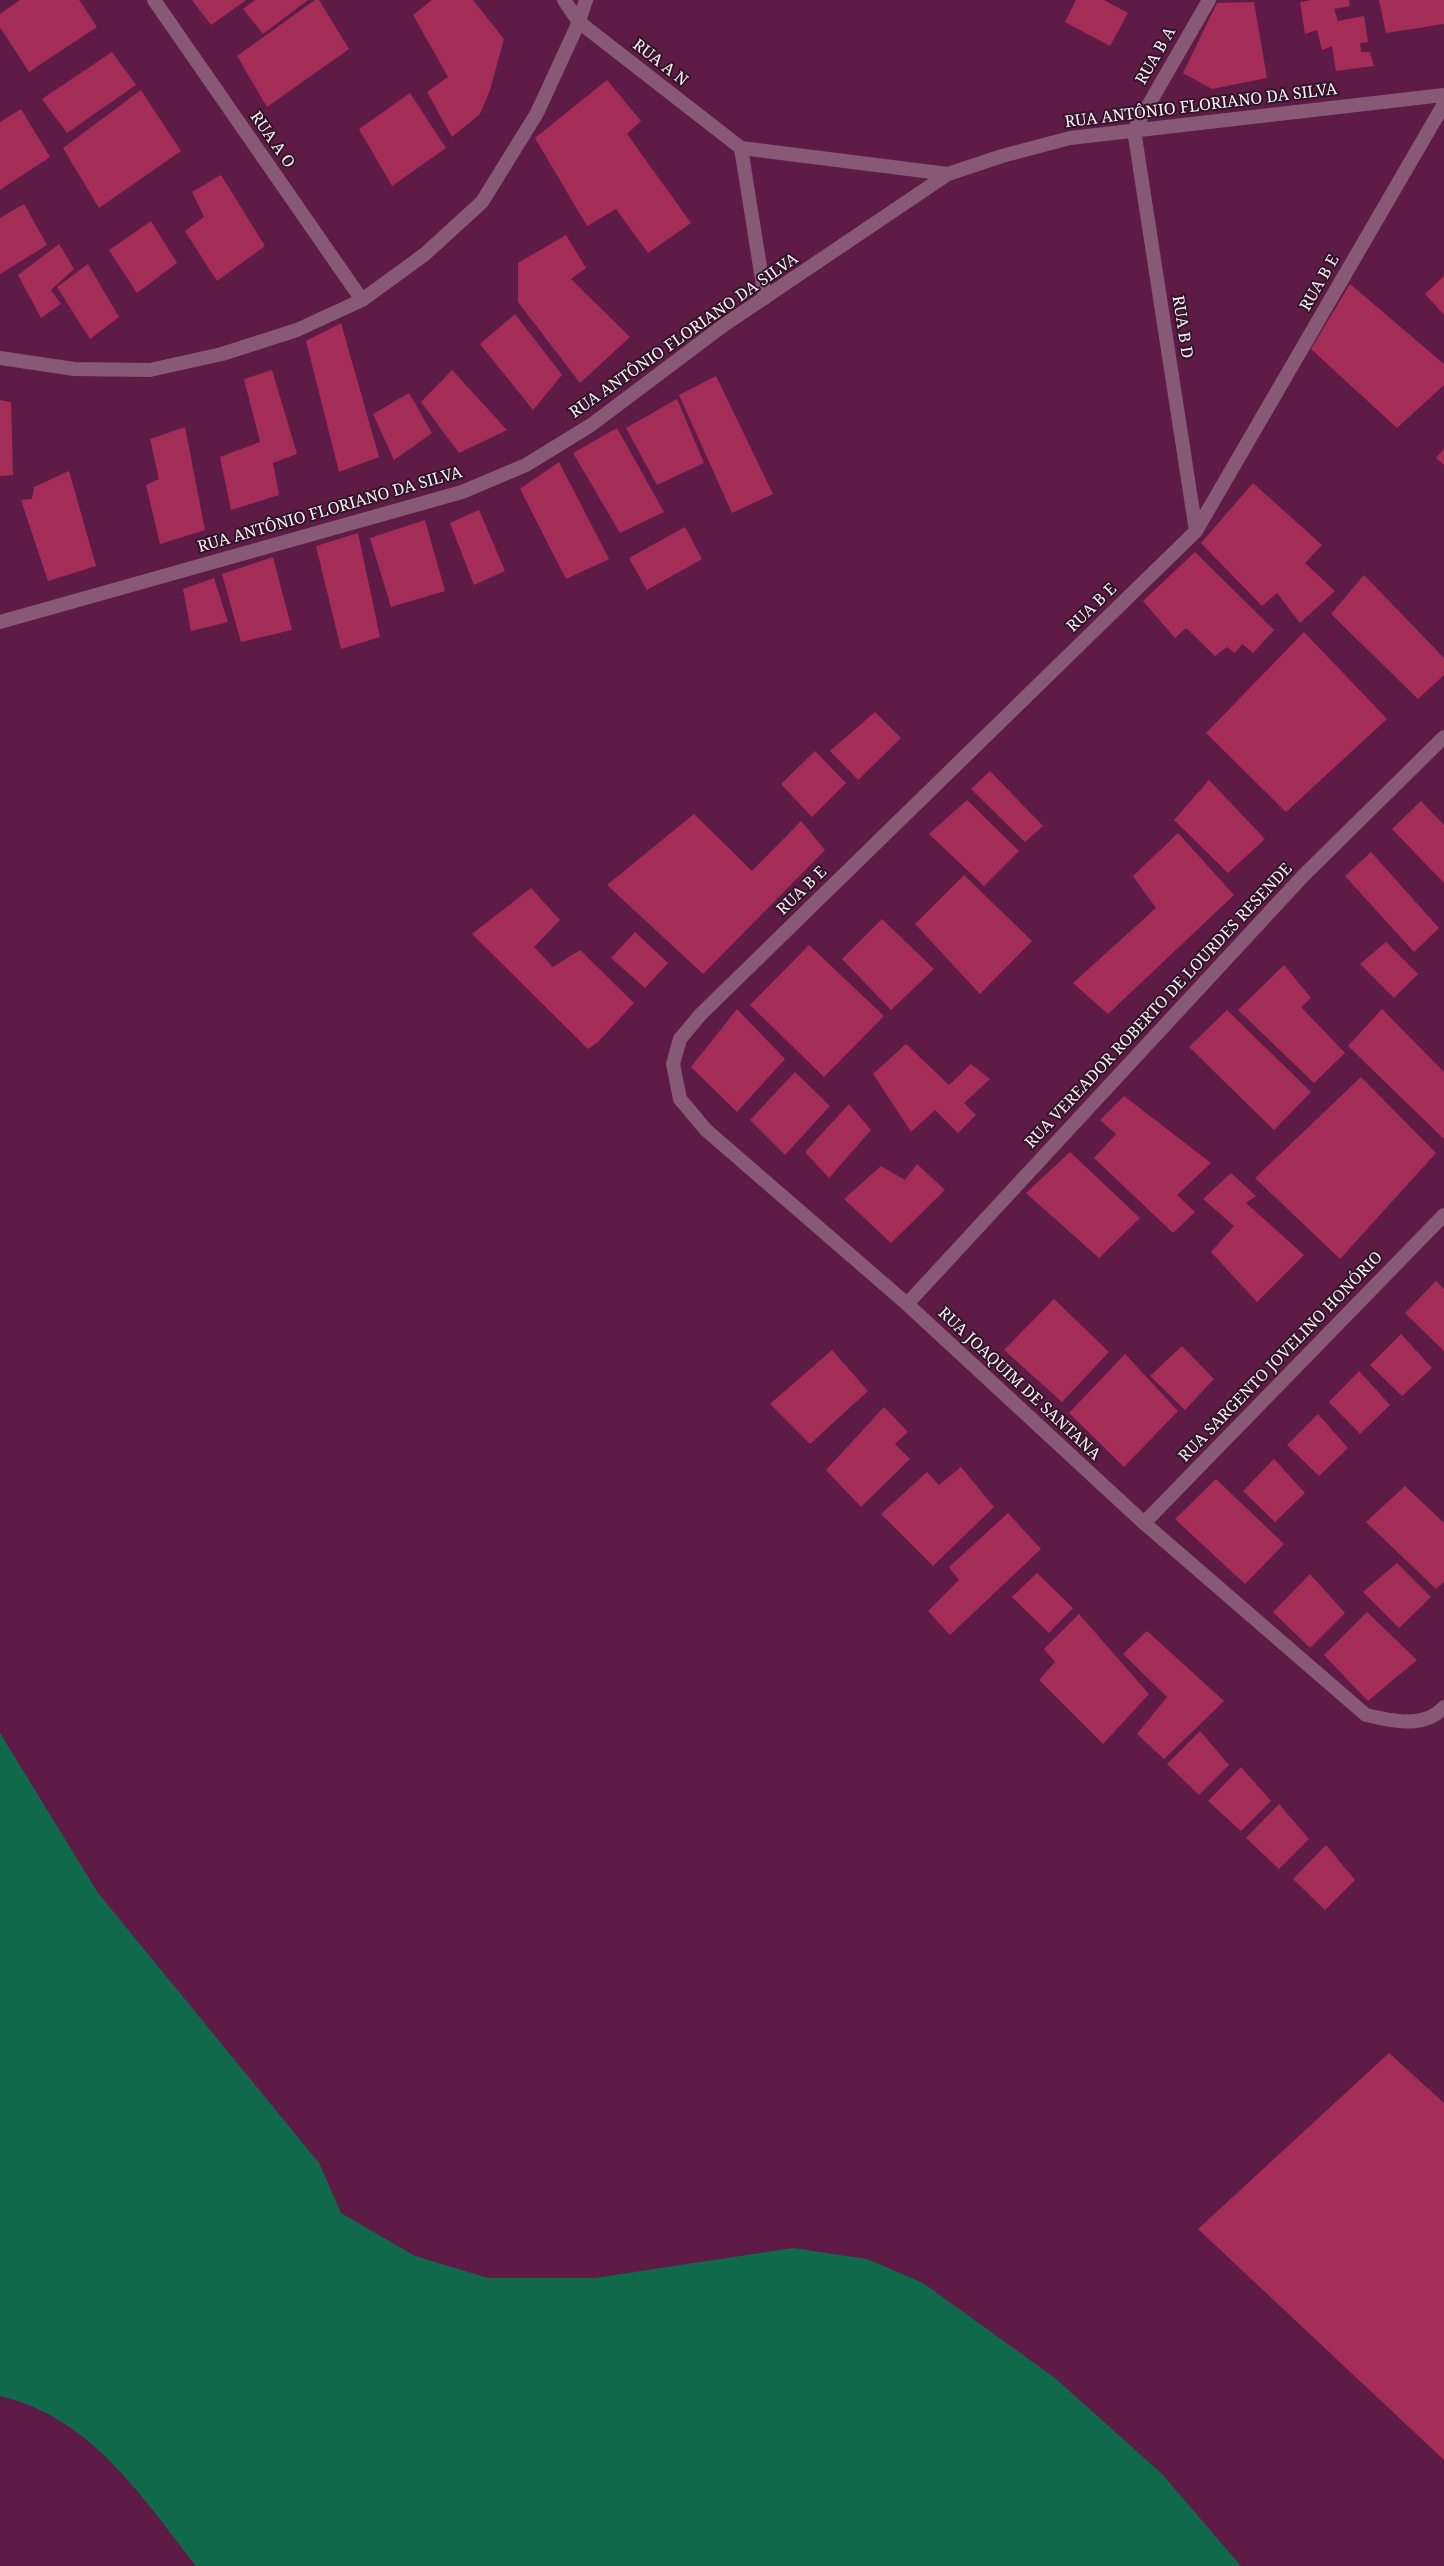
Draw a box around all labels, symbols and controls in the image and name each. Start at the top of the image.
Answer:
street label: RUA B A [1132,24,1180,88]
street label: RUA A N [629,36,691,90]
street label: RUA ANTÔNIO FLORIANO DA SILVA [1064,80,1338,132]
street label: RUA A O [246,108,298,172]
street label: RUA ANTÔNIO FLORIANO DA SILVA [566,249,802,423]
street label: RUA B E [1296,252,1344,314]
street label: RUA B D [1168,294,1196,360]
street label: RUA ANTÔNIO FLORIANO DA SILVA [195,463,465,557]
street label: RUA B E [1063,580,1121,636]
street label: RUA VEREADOR ROBERTO DE LOURDES RESENDE [1021,859,1297,1153]
street label: RUA B E [773,863,831,919]
street label: RUA SARGENTO JOVELINO HONÓRIO [1175,1248,1387,1466]
street label: RUA JOAQUIM DE SANTANA [934,1304,1104,1464]

